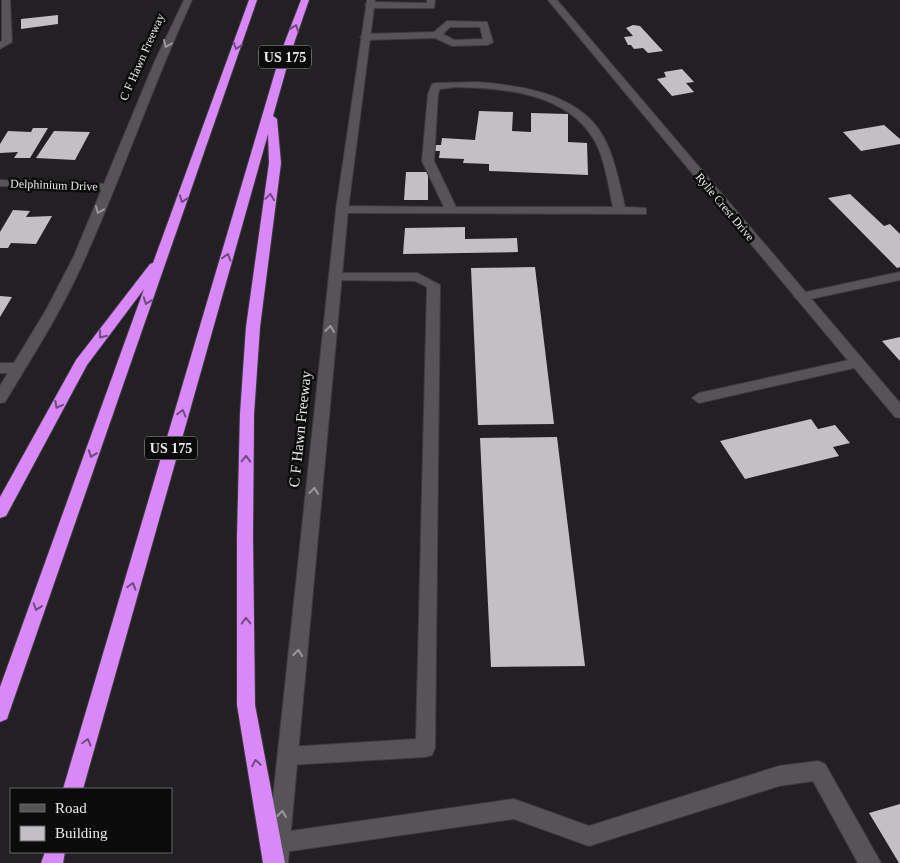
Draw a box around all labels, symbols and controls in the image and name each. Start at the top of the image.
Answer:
street label: C F Hawn Freeway [117,11,167,103]
one-way arrow [289,24,299,33]
one-way arrow [162,39,173,48]
one-way arrow [233,41,243,50]
road number: US 175 [259,46,311,68]
street label: Rylie Crest Drive [693,170,757,244]
street label: Delphinium Drive [10,176,98,194]
one-way arrow [264,193,275,201]
one-way arrow [179,195,189,203]
one-way arrow [94,205,105,214]
one-way arrow [222,254,232,262]
one-way arrow [143,296,153,305]
one-way arrow [324,325,335,333]
one-way arrow [99,329,107,338]
street label: C F Hawn Freeway [286,369,314,488]
one-way arrow [54,400,64,409]
one-way arrow [176,410,186,418]
road number: US 175 [145,436,197,459]
one-way arrow [88,449,98,458]
one-way arrow [241,455,251,462]
one-way arrow [308,487,319,495]
one-way arrow [126,583,136,591]
one-way arrow [33,602,43,611]
one-way arrow [240,617,251,625]
one-way arrow [292,648,303,656]
one-way arrow [81,739,91,747]
one-way arrow [252,759,262,768]
legend [10,788,172,853]
text: Road [55,800,87,816]
one-way arrow [276,810,287,818]
text: Building [55,825,108,841]

